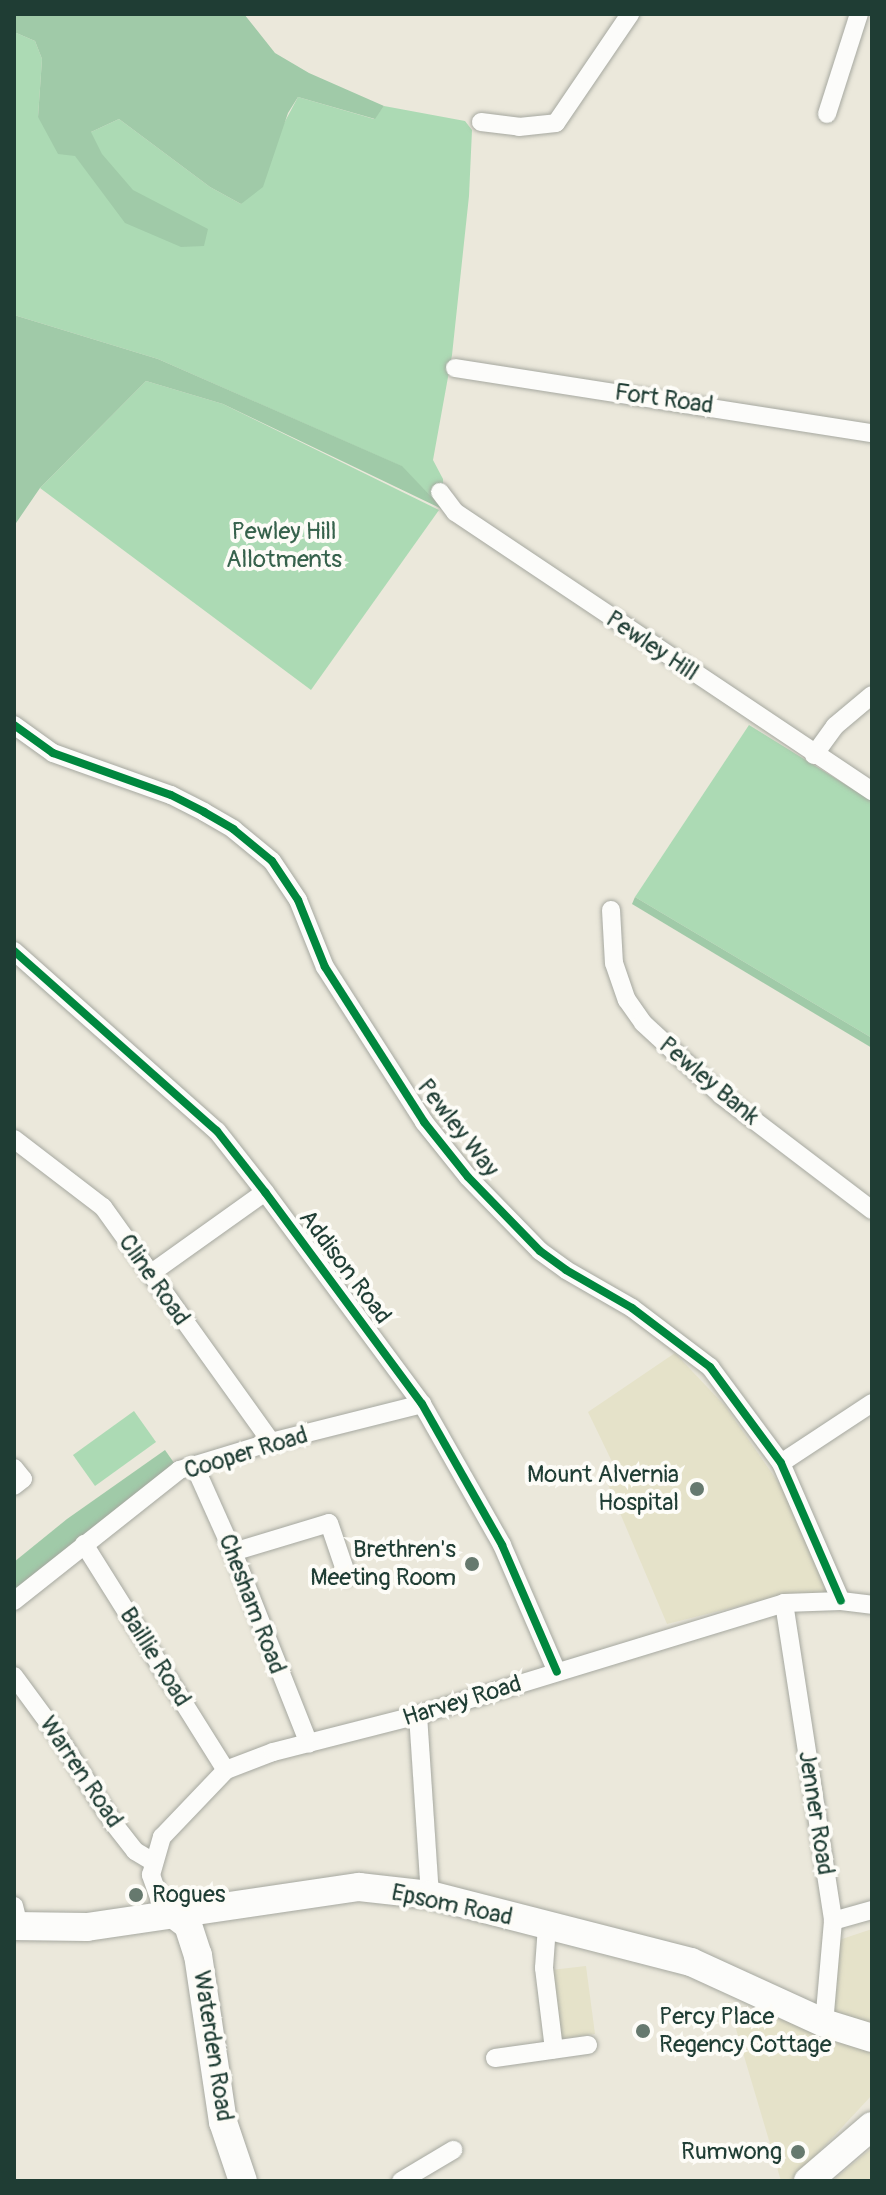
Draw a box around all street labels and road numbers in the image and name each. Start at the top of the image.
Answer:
street label: Fort Road [613,378,715,420]
street label: Pewley Hill [600,605,704,687]
street label: Pewley Bank [653,1031,765,1131]
street label: Pewley Way [411,1073,505,1183]
street label: Addison Road [293,1204,397,1330]
street label: Cline Road [112,1229,196,1331]
street label: Cooper Road [181,1421,311,1485]
street label: Chesham Road [212,1530,292,1678]
street label: Baillie Road [113,1602,197,1712]
street label: Harvey Road [399,1669,525,1733]
street label: Warren Road [33,1711,129,1833]
street label: Jenner Road [792,1749,840,1877]
street label: Epsom Road [389,1878,515,1932]
street label: Waterden Road [187,1968,239,2124]

